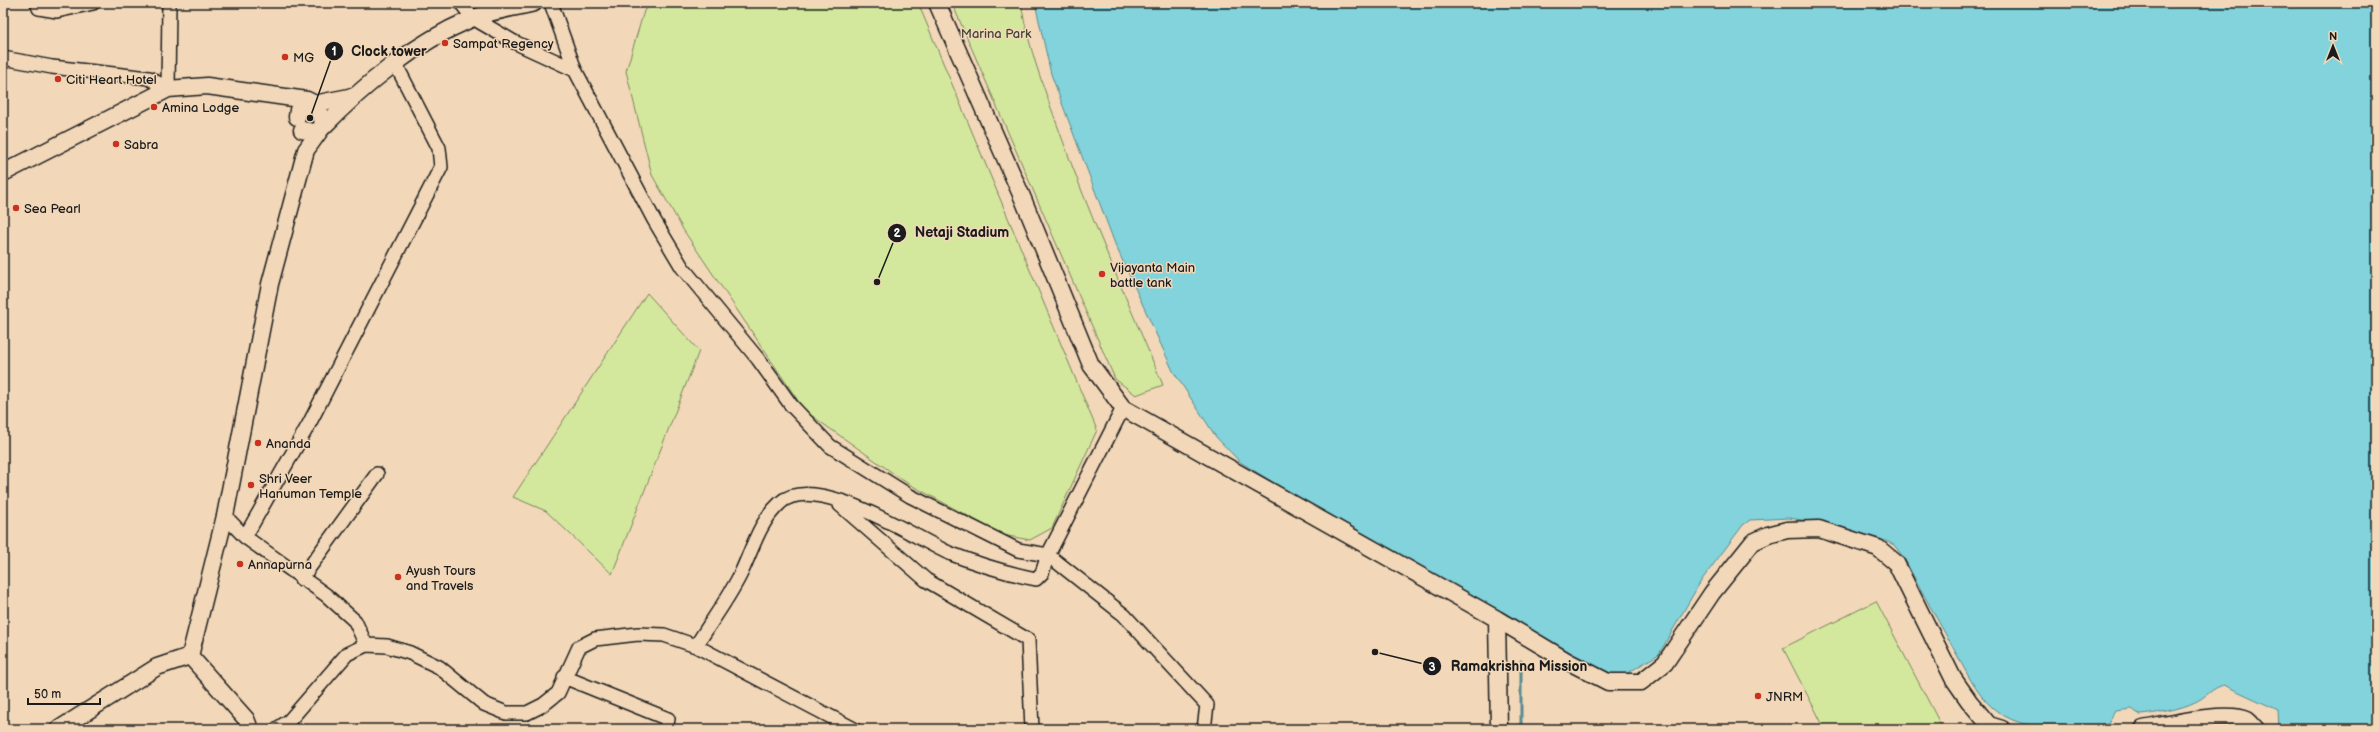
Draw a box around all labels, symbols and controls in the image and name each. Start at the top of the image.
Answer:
park label: Marina Park [961,26,1032,42]
north arrow [2313,26,2353,66]
text: N [2329,30,2337,43]
place label: Sampat Regency [453,36,554,52]
callout: Clock tower [324,38,435,64]
marker: Sampat Regency [440,38,450,48]
text: Clock tower [351,43,427,60]
text: 1 [331,44,337,59]
place label: MG [293,50,314,66]
marker: MG [280,52,290,62]
place label: Citi Heart Hotel [66,72,157,88]
marker: Citi Heart Hotel [53,74,63,84]
place label: Amina Lodge [162,100,239,116]
marker: Amina Lodge [149,102,159,112]
place label: Sabra [124,137,158,153]
marker: Sabra [111,139,121,149]
place label: Sea Pearl [24,201,81,217]
marker: Sea Pearl [11,203,21,213]
callout: Netaji Stadium [887,220,1017,246]
text: Netaji Stadium [915,224,1009,241]
text: 2 [893,226,901,241]
place label: Vijayanta Main battle tank [1110,260,1195,291]
marker: Vijayanta Main battle tank [1097,269,1107,279]
place label: Ananda [266,436,311,452]
marker: Ananda [253,438,263,448]
place label: Shri Veer Hanuman Temple [259,471,362,502]
marker: Shri Veer Hanuman Temple [246,480,256,490]
place label: Annapurna [248,557,312,573]
marker: Annapurna [235,559,245,569]
place label: Ayush Tours and Travels [406,563,476,594]
marker: Ayush Tours and Travels [393,572,403,582]
callout: Ramakrishna Mission [1422,653,1595,679]
text: Ramakrishna Mission [1451,658,1587,675]
text: 3 [1428,660,1436,675]
scale bar [28,680,100,706]
text: 50 m [34,687,61,702]
place label: JNRM [1766,689,1803,705]
marker: JNRM [1753,691,1763,701]

